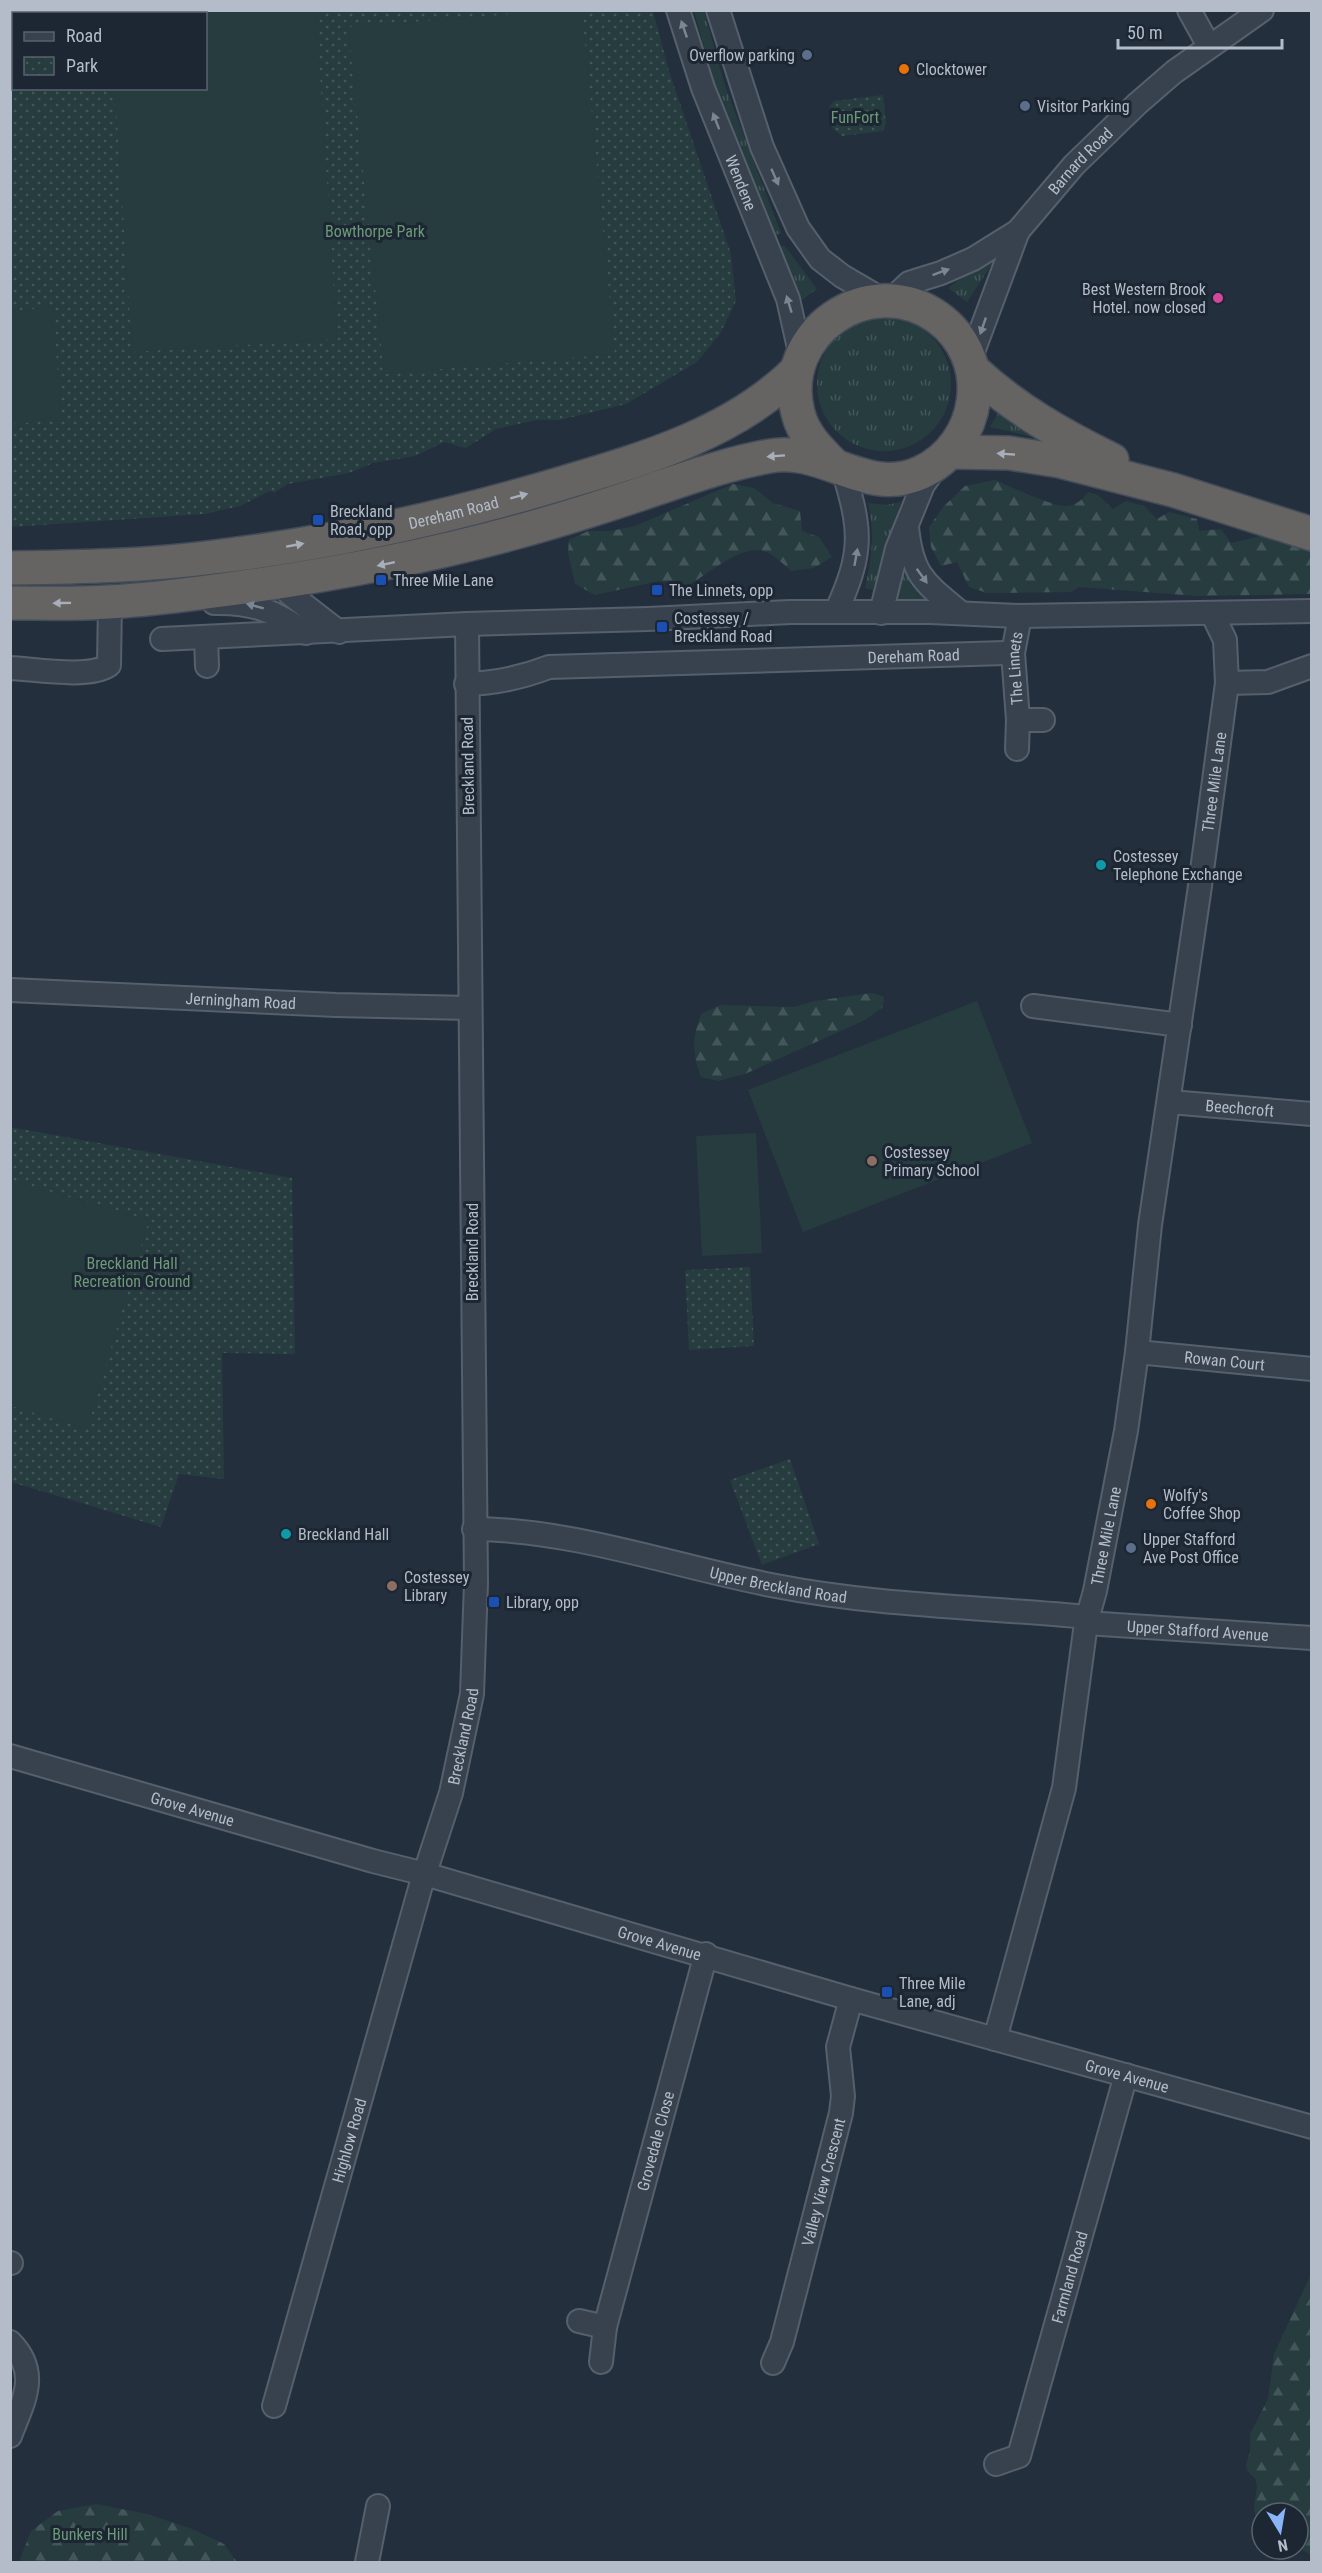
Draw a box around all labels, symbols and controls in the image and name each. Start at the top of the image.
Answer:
legend [12,12,207,90]
scale bar [1118,12,1282,50]
one-way arrow [679,20,689,38]
text: 50 m [1127,22,1162,43]
text: Road [66,25,102,46]
place label: Overflow parking [689,46,795,65]
marker: Overflow parking [800,48,814,62]
text: Park [66,55,98,76]
place label: Clocktower [916,60,987,79]
marker: Clocktower [897,62,911,76]
place label: Visitor Parking [1037,97,1130,116]
marker: Visitor Parking [1018,99,1032,113]
park label: FunFort [831,108,880,127]
one-way arrow [710,112,720,130]
street label: Barnard Road [1044,124,1116,198]
street label: Wendene [722,152,761,213]
one-way arrow [771,169,780,186]
park label: Bowthorpe Park [325,222,426,241]
one-way arrow [932,267,950,277]
place label: Best Western Brook Hotel. now closed [1082,280,1207,317]
marker: Best Western Brook Hotel. now closed [1211,291,1225,305]
one-way arrow [784,295,793,313]
one-way arrow [977,317,987,335]
one-way arrow [996,449,1015,458]
one-way arrow [767,451,786,460]
one-way arrow [510,491,528,500]
street label: Dereham Road [406,492,500,533]
place label: Breckland Road, opp [330,502,393,539]
marker: Breckland Road, opp [311,513,325,527]
one-way arrow [286,541,305,550]
one-way arrow [852,547,861,566]
one-way arrow [376,560,395,569]
one-way arrow [916,567,928,583]
place label: Three Mile Lane [393,571,494,590]
marker: Three Mile Lane [374,573,388,587]
place label: The Linnets, opp [669,581,773,600]
marker: The Linnets, opp [650,583,664,597]
one-way arrow [53,598,72,608]
one-way arrow [246,601,264,611]
place label: Costessey / Breckland Road [674,609,772,646]
marker: Costessey / Breckland Road [655,620,669,634]
street label: The Linnets [1003,630,1026,706]
street label: Dereham Road [867,645,960,667]
street label: Breckland Road [458,717,478,815]
street label: Three Mile Lane [1198,731,1230,833]
place label: Costessey Telephone Exchange [1113,847,1243,884]
marker: Costessey Telephone Exchange [1094,858,1108,872]
street label: Jerningham Road [185,989,296,1013]
street label: Beechcroft [1205,1096,1275,1120]
place label: Costessey Primary School [884,1143,980,1180]
marker: Costessey Primary School [865,1154,879,1168]
street label: Breckland Road [463,1203,482,1301]
park label: Breckland Hall Recreation Ground [74,1254,190,1291]
street label: Rowan Court [1183,1347,1266,1374]
street label: Three Mile Lane [1087,1485,1125,1587]
place label: Wolfy's Coffee Shop [1163,1486,1241,1523]
marker: Wolfy's Coffee Shop [1144,1497,1158,1511]
place label: Breckland Hall [298,1525,389,1544]
marker: Breckland Hall [279,1527,293,1541]
place label: Upper Stafford Ave Post Office [1143,1530,1239,1567]
marker: Upper Stafford Ave Post Office [1124,1541,1138,1555]
street label: Upper Breckland Road [708,1562,848,1607]
place label: Costessey Library [404,1568,470,1605]
marker: Costessey Library [385,1579,399,1593]
place label: Library, opp [506,1593,579,1612]
marker: Library, opp [487,1595,501,1609]
street label: Upper Stafford Avenue [1126,1616,1269,1645]
street label: Breckland Road [444,1688,482,1786]
street label: Grove Avenue [149,1788,237,1830]
street label: Grove Avenue [616,1922,704,1964]
place label: Three Mile Lane, adj [899,1974,965,2011]
marker: Three Mile Lane, adj [880,1985,894,1999]
street label: Grove Avenue [1083,2055,1171,2096]
street label: Grovedale Close [633,2089,678,2193]
street label: Highlow Road [328,2096,370,2185]
street label: Valley View Crescent [798,2116,849,2248]
street label: Farmland Road [1047,2229,1091,2326]
north arrow [1250,2501,1310,2561]
park label: Bunkers Hill [52,2525,128,2544]
text: N [1276,2535,1289,2555]

